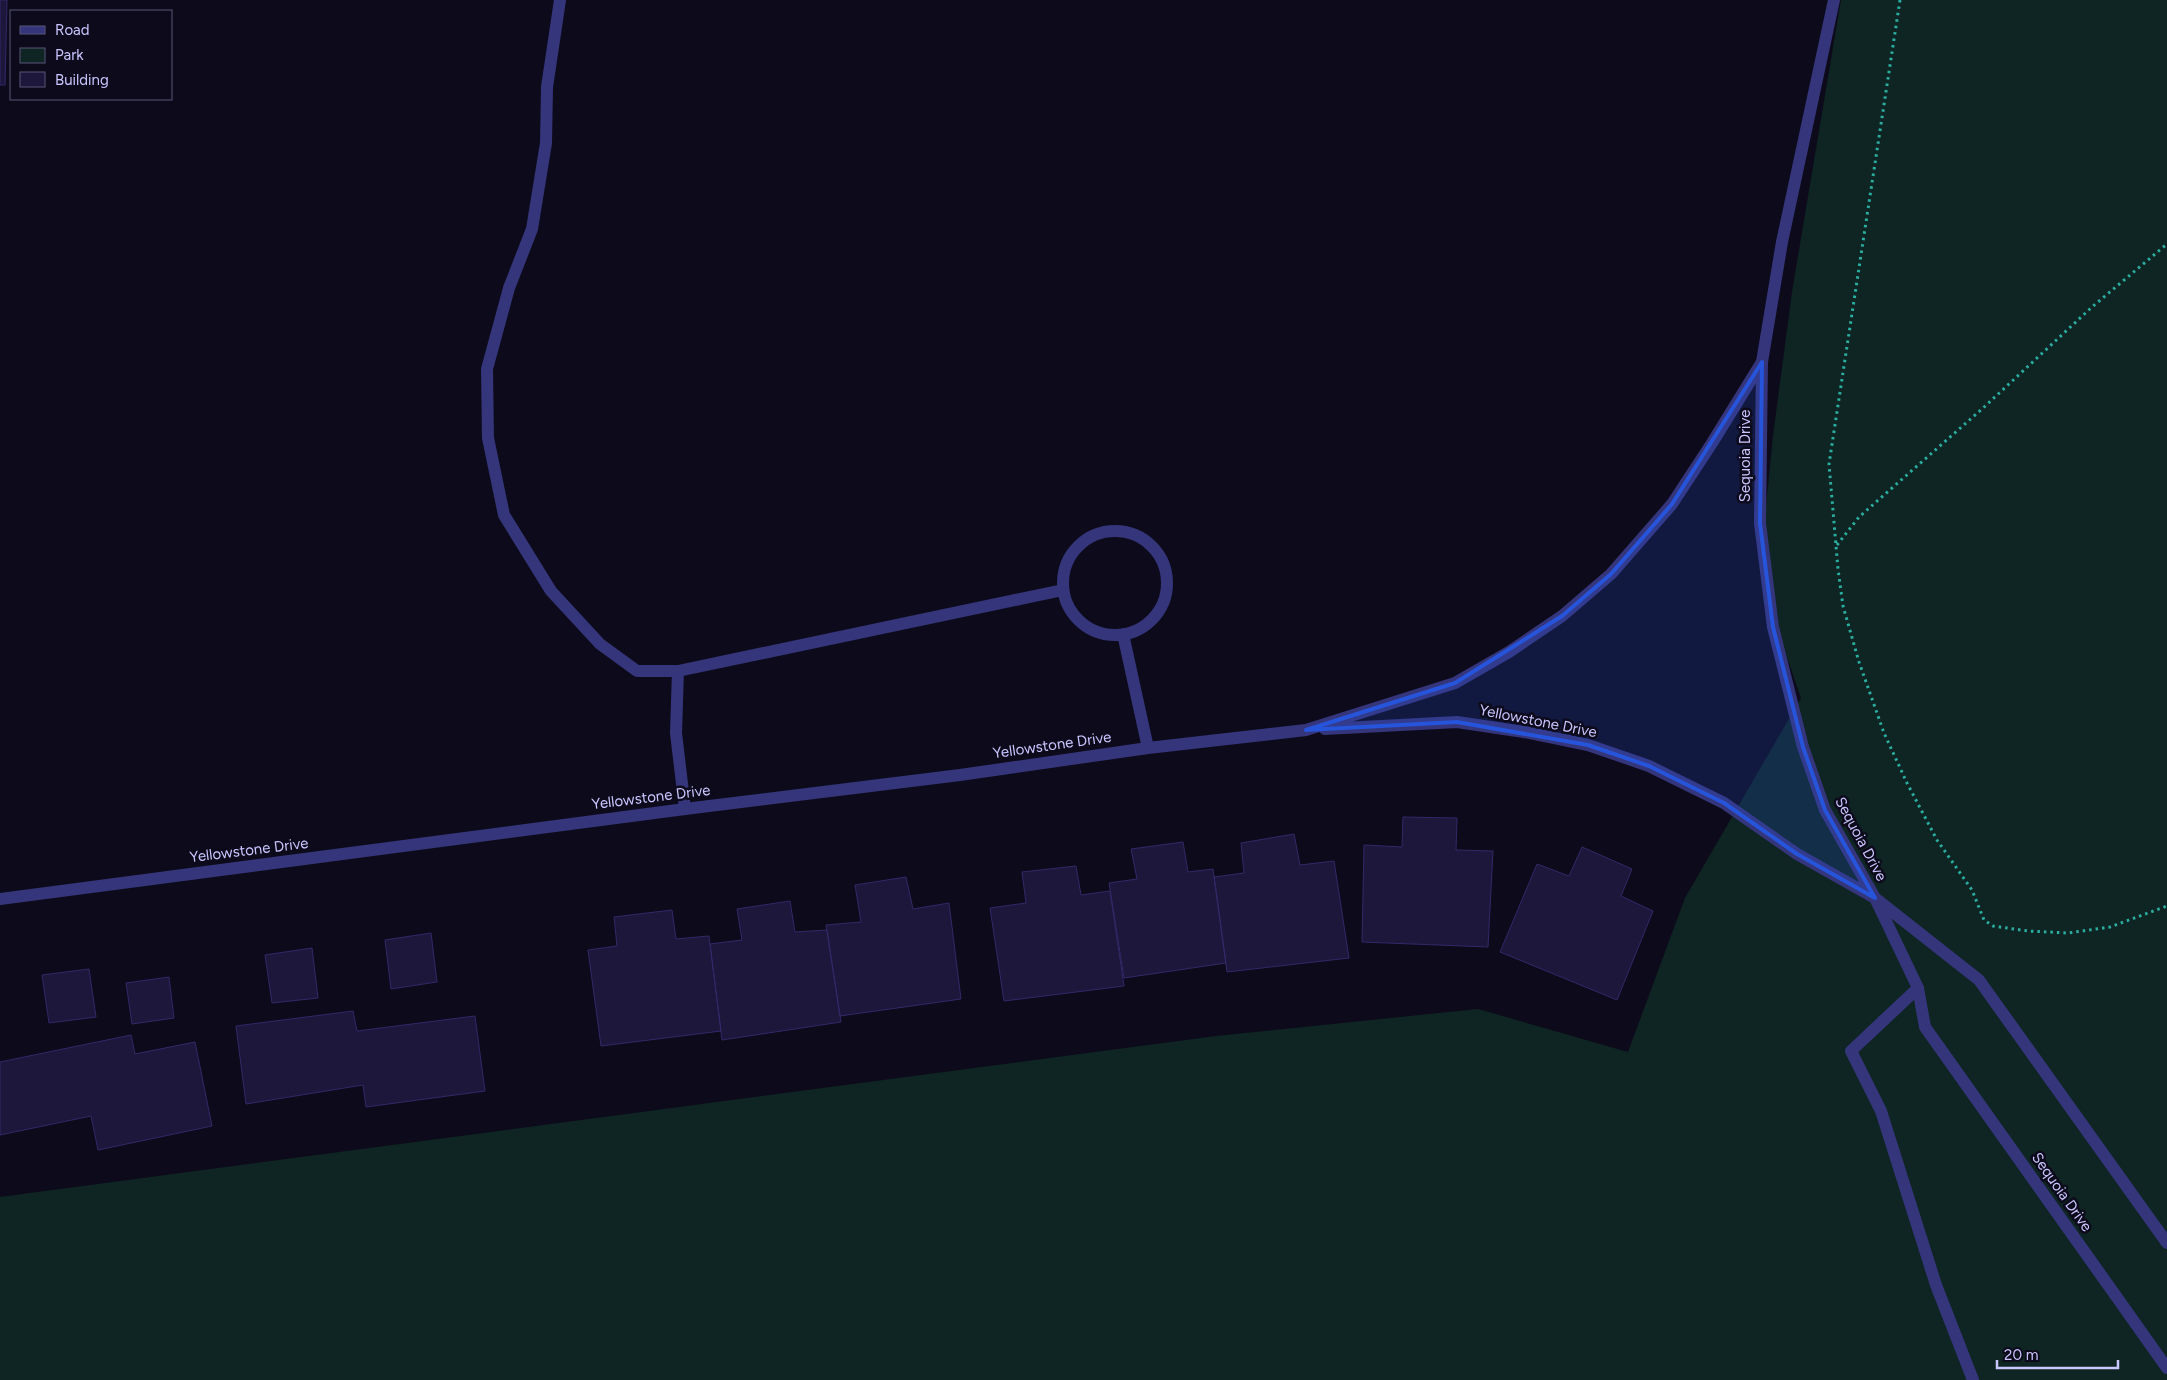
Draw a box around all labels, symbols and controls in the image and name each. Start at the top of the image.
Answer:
legend [10,10,172,100]
text: Road [55,21,90,39]
text: Park [55,46,84,64]
text: Building [55,71,109,89]
street label: Sequoia Drive [1736,410,1754,502]
street label: Yellowstone Drive [1478,701,1598,741]
street label: Yellowstone Drive [992,728,1112,762]
street label: Yellowstone Drive [591,781,711,813]
street label: Sequoia Drive [1831,794,1891,884]
street label: Yellowstone Drive [189,834,309,866]
street label: Sequoia Drive [2028,1149,2096,1235]
scale bar [1997,1338,2118,1370]
text: 20 m [2004,1346,2038,1364]

